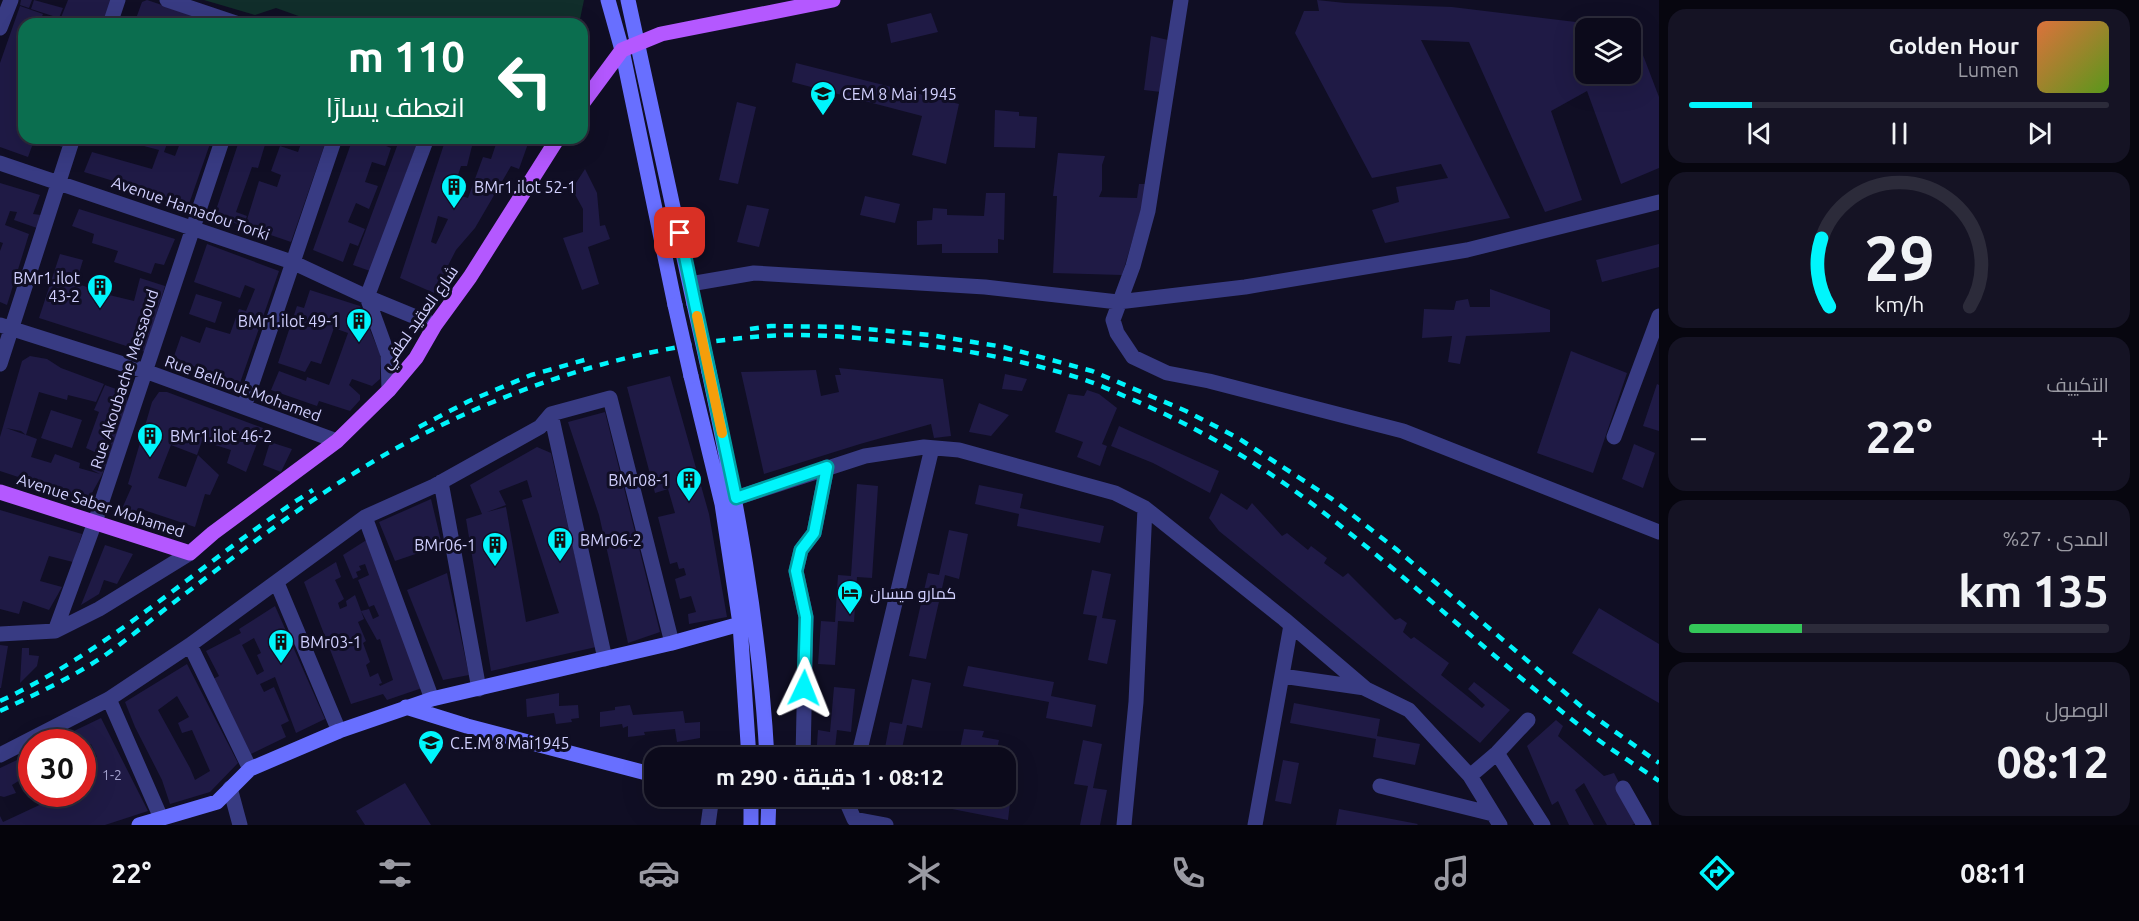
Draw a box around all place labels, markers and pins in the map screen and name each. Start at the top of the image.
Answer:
school or university icon: CEM 8 Mai 1945 [808,79,838,117]
place label: CEM 8 Mai 1945 [842,85,957,103]
building icon: BMr1.ilot 52-1 [439,172,469,210]
place label: BMr1.ilot 52-1 [474,178,576,196]
pin [654,207,705,258]
place label: BMr1.ilot 43-2 [13,269,81,305]
building icon: BMr1.ilot 43-2 [85,272,115,310]
building icon: BMr1.ilot 49-1 [344,306,374,344]
place label: BMr1.ilot 49-1 [238,312,340,330]
building icon: BMr1.ilot 46-2 [135,421,165,459]
place label: BMr1.ilot 46-2 [170,427,272,445]
building icon: BMr08-1 [674,465,704,503]
place label: BMr08-1 [608,471,670,489]
building icon: BMr06-2 [545,525,575,563]
building icon: BMr06-1 [480,530,510,568]
place label: BMr06-2 [580,531,642,549]
place label: BMr06-1 [414,536,476,554]
hotel icon: كمارو ميسان [835,578,865,616]
place label: كمارو ميسان [870,584,956,604]
building icon: BMr03-1 [266,627,296,665]
place label: BMr03-1 [300,633,362,651]
school or university icon: C.E.M 8 Mai1945 [416,728,446,766]
place label: C.E.M 8 Mai1945 [450,734,570,752]

